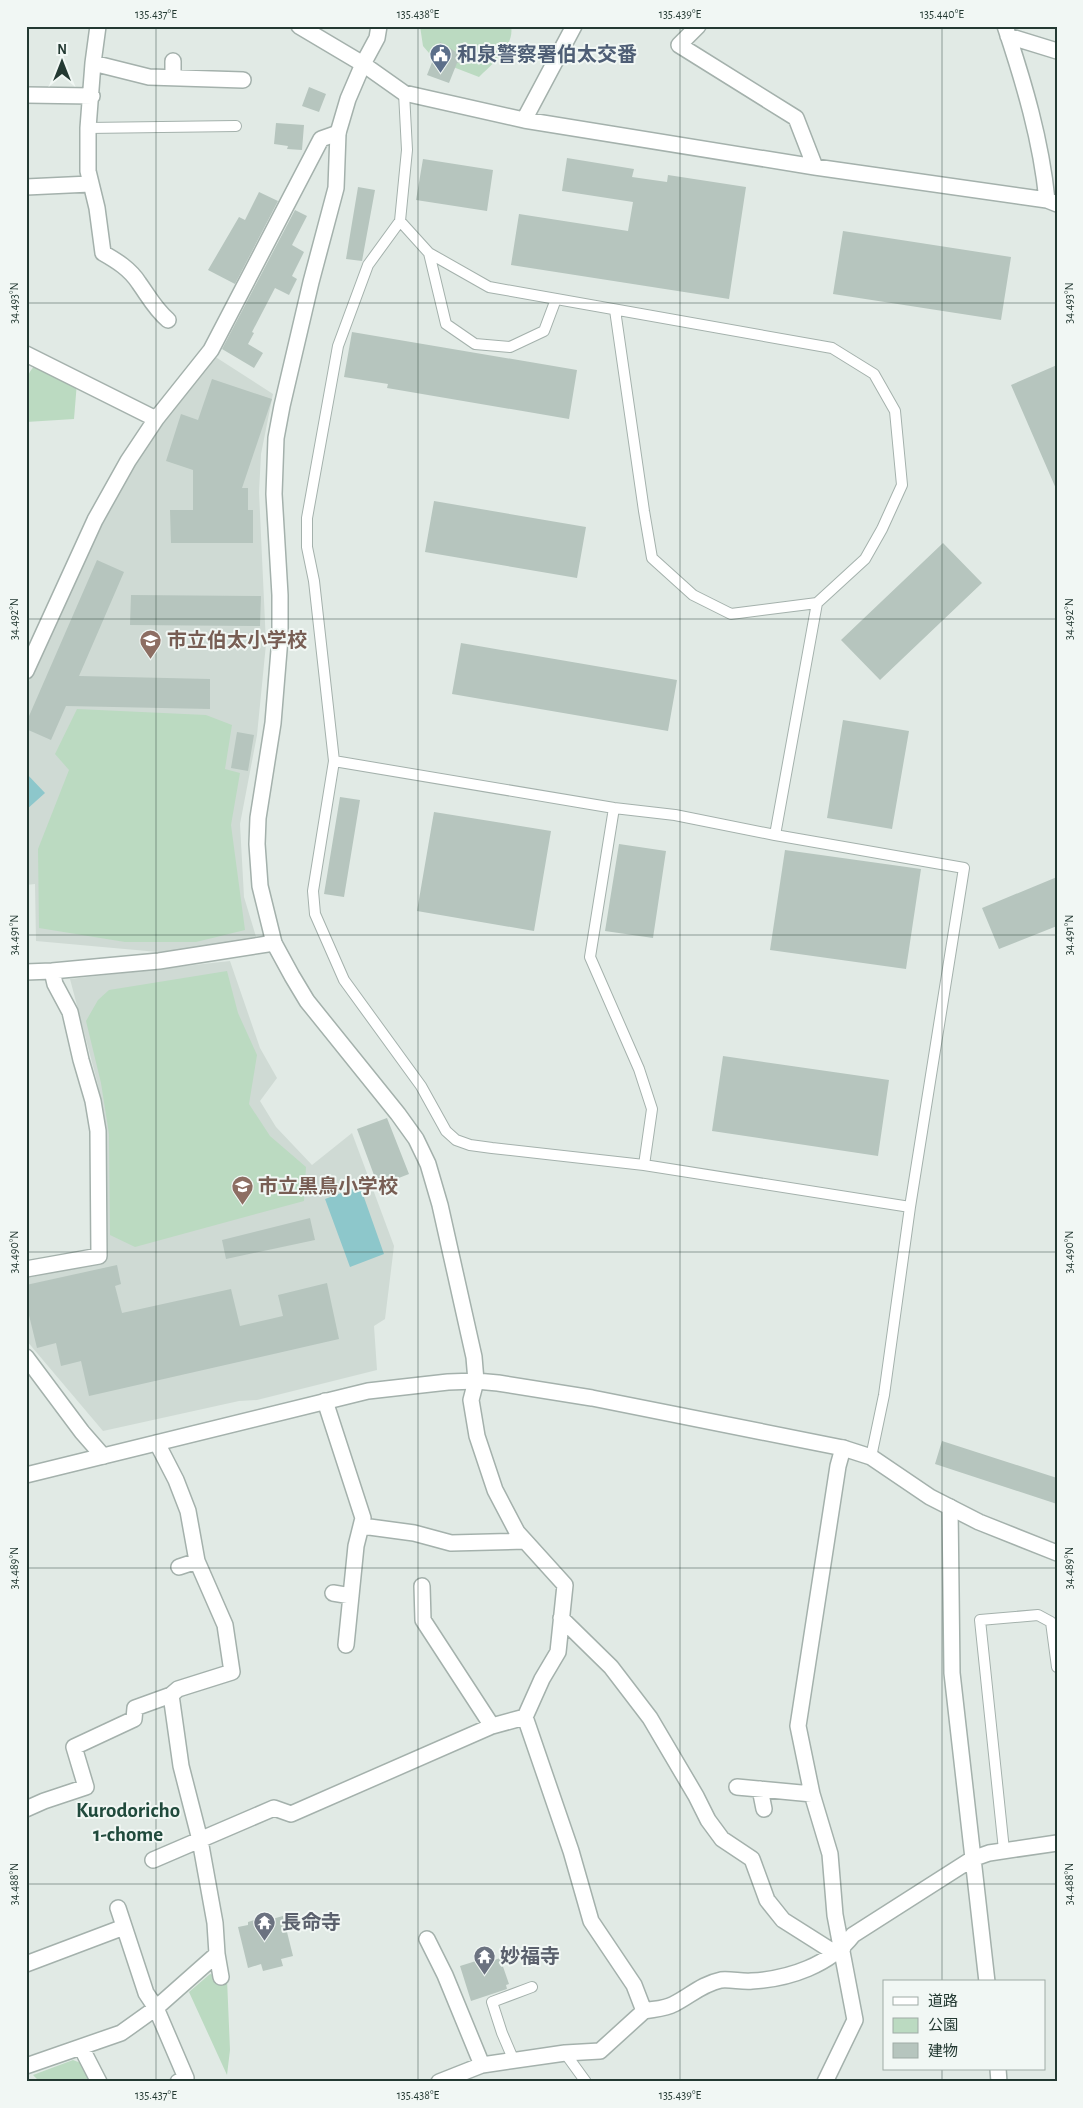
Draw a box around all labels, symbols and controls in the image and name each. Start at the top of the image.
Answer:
text: 135.437°E [135,8,177,20]
text: 135.438°E [397,8,439,20]
text: 135.439°E [659,8,701,20]
text: 135.440°E [920,8,964,20]
north arrow [38,38,88,88]
public building icon: 和泉警察署伯太交番 [429,42,453,73]
text: N [57,43,67,57]
place label: 和泉警察署伯太交番 [457,43,637,65]
text: 34.493°N [8,282,20,324]
text: 34.493°N [1063,282,1075,324]
text: 34.492°N [8,598,20,640]
text: 34.492°N [1063,598,1075,640]
school or university icon: 市立伯太小学校 [139,628,163,659]
place label: 市立伯太小学校 [167,629,307,651]
text: 34.491°N [8,915,20,955]
text: 34.491°N [1063,915,1075,955]
school or university icon: 市立黒鳥小学校 [230,1174,254,1205]
place label: 市立黒鳥小学校 [258,1175,398,1197]
text: 34.490°N [8,1231,20,1273]
text: 34.490°N [1063,1231,1075,1273]
text: 34.489°N [8,1547,20,1589]
text: 34.489°N [1063,1547,1075,1589]
district label: Kurodoricho 1-chome [76,1800,180,1845]
text: 34.488°N [8,1863,20,1905]
text: 34.488°N [1063,1863,1075,1905]
temple icon: 長命寺 [253,1910,277,1941]
place label: 長命寺 [281,1912,341,1933]
temple icon: 妙福寺 [472,1944,496,1975]
place label: 妙福寺 [500,1946,560,1967]
legend [883,1980,1046,2070]
text: 道路 [928,1993,958,2009]
text: 公園 [928,2017,958,2033]
text: 建物 [928,2043,958,2059]
text: 135.437°E [135,2089,177,2101]
text: 135.438°E [397,2089,439,2101]
text: 135.439°E [659,2089,701,2101]

